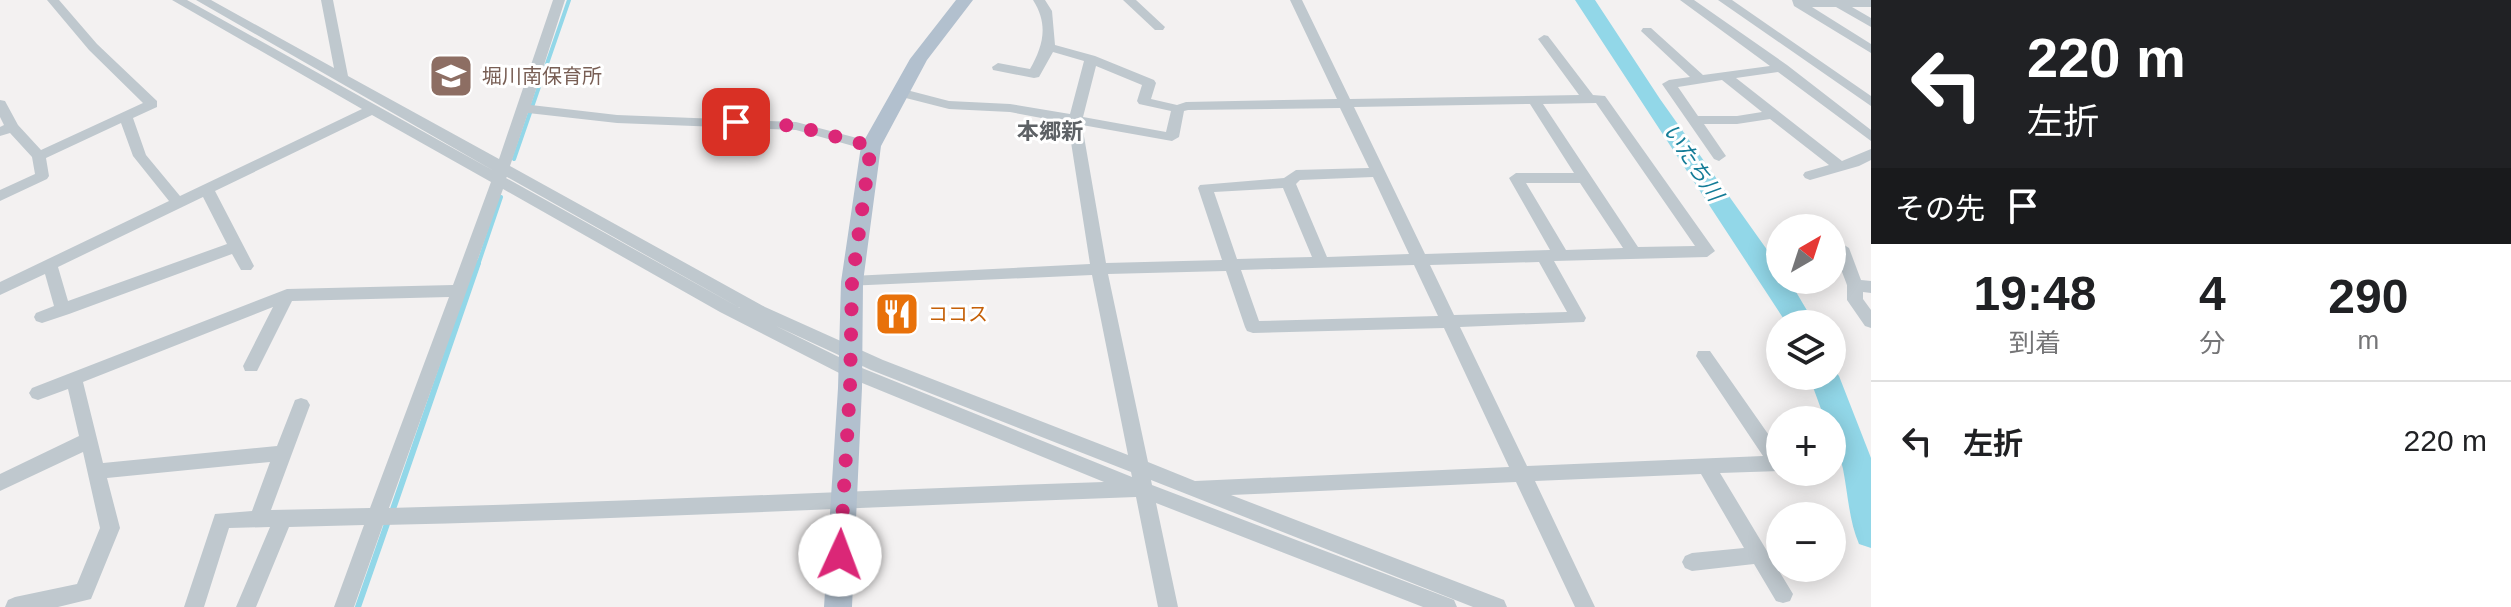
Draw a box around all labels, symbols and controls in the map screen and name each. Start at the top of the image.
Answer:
text: 220 m [2027,26,2186,89]
icon: left [1895,32,1999,136]
school or university icon: 堀川南保育所 [427,52,475,100]
place label: 堀川南保育所 [482,65,602,87]
pin [702,88,770,156]
icon: arrive [714,100,758,144]
text: 左折 [2027,101,2099,142]
district label: 本郷新 [1017,119,1083,144]
water label: いたち川 [1658,119,1729,207]
icon: arrive [2001,184,2045,228]
text: その先 [1895,192,1985,225]
north arrow [1766,214,1846,294]
map controls [1766,214,1846,582]
text: 19:48 [1974,267,2096,320]
text: 4 [2199,267,2226,320]
text: 290 [2328,270,2408,323]
restaurant icon: ココス [873,290,921,338]
place label: ココス [928,303,988,325]
button: layers [1766,310,1846,390]
text: m [2358,325,2379,355]
text: 到着 [2009,328,2061,358]
text: 分 [2199,328,2225,358]
button: + [1766,406,1846,486]
icon: left [1895,419,1939,463]
text: 220 m [2404,424,2487,457]
text: 左折 [1963,427,2023,460]
button: − [1766,502,1846,582]
position arrow [798,513,882,597]

